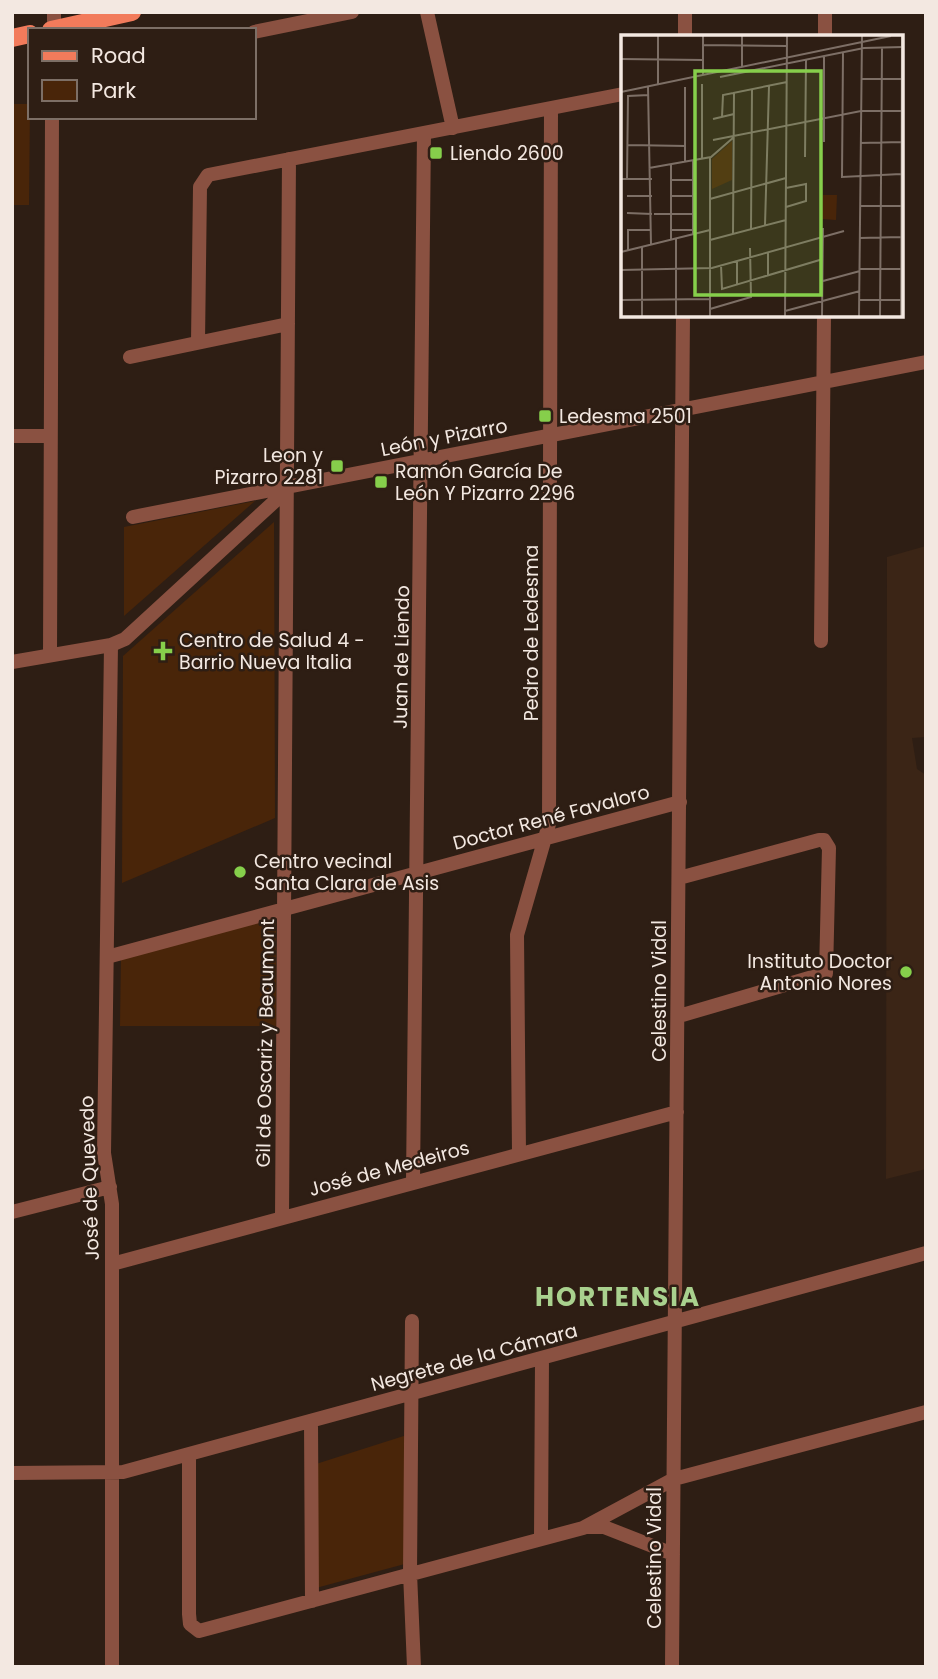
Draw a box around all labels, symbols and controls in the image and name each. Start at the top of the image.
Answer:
legend [28,28,256,119]
inset map [621,35,903,317]
text: Road [91,41,146,70]
text: Park [91,76,136,105]
place label: Liendo 2600 [450,140,564,167]
marker: Liendo 2600 [428,145,444,161]
place label: Ledesma 2501 [559,403,692,430]
marker: Ledesma 2501 [537,408,553,424]
street label: León y Pizarro [378,412,510,463]
place label: Leon y Pizarro 2281 [215,442,323,491]
marker: Leon y Pizarro 2281 [329,458,345,474]
place label: Ramón García De León Y Pizarro 2296 [395,458,575,507]
marker: Ramón García De León Y Pizarro 2296 [373,474,389,490]
street label: Pedro de Ledesma [518,545,545,721]
street label: Juan de Liendo [387,585,416,729]
place label: Centro de Salud 4 - Barrio Nueva Italia [179,627,365,676]
marker: Centro de Salud 4 - Barrio Nueva Italia [153,641,173,661]
street label: Doctor René Favaloro [450,778,653,857]
place label: Centro vecinal Santa Clara de Asis [254,848,439,897]
marker: Centro vecinal Santa Clara de Asis [232,864,248,880]
street label: Gil de Oscariz y Beaumont [250,918,281,1168]
street label: Celestino Vidal [646,920,673,1062]
place label: Instituto Doctor Antonio Nores [747,948,892,997]
marker: Instituto Doctor Antonio Nores [898,964,914,980]
street label: José de Quevedo [73,1095,106,1261]
street label: José de Medeiros [306,1134,472,1203]
district label: HORTENSIA [535,1279,701,1315]
street label: Negrete de la Cámara [368,1317,580,1398]
street label: Celestino Vidal [641,1487,668,1629]

